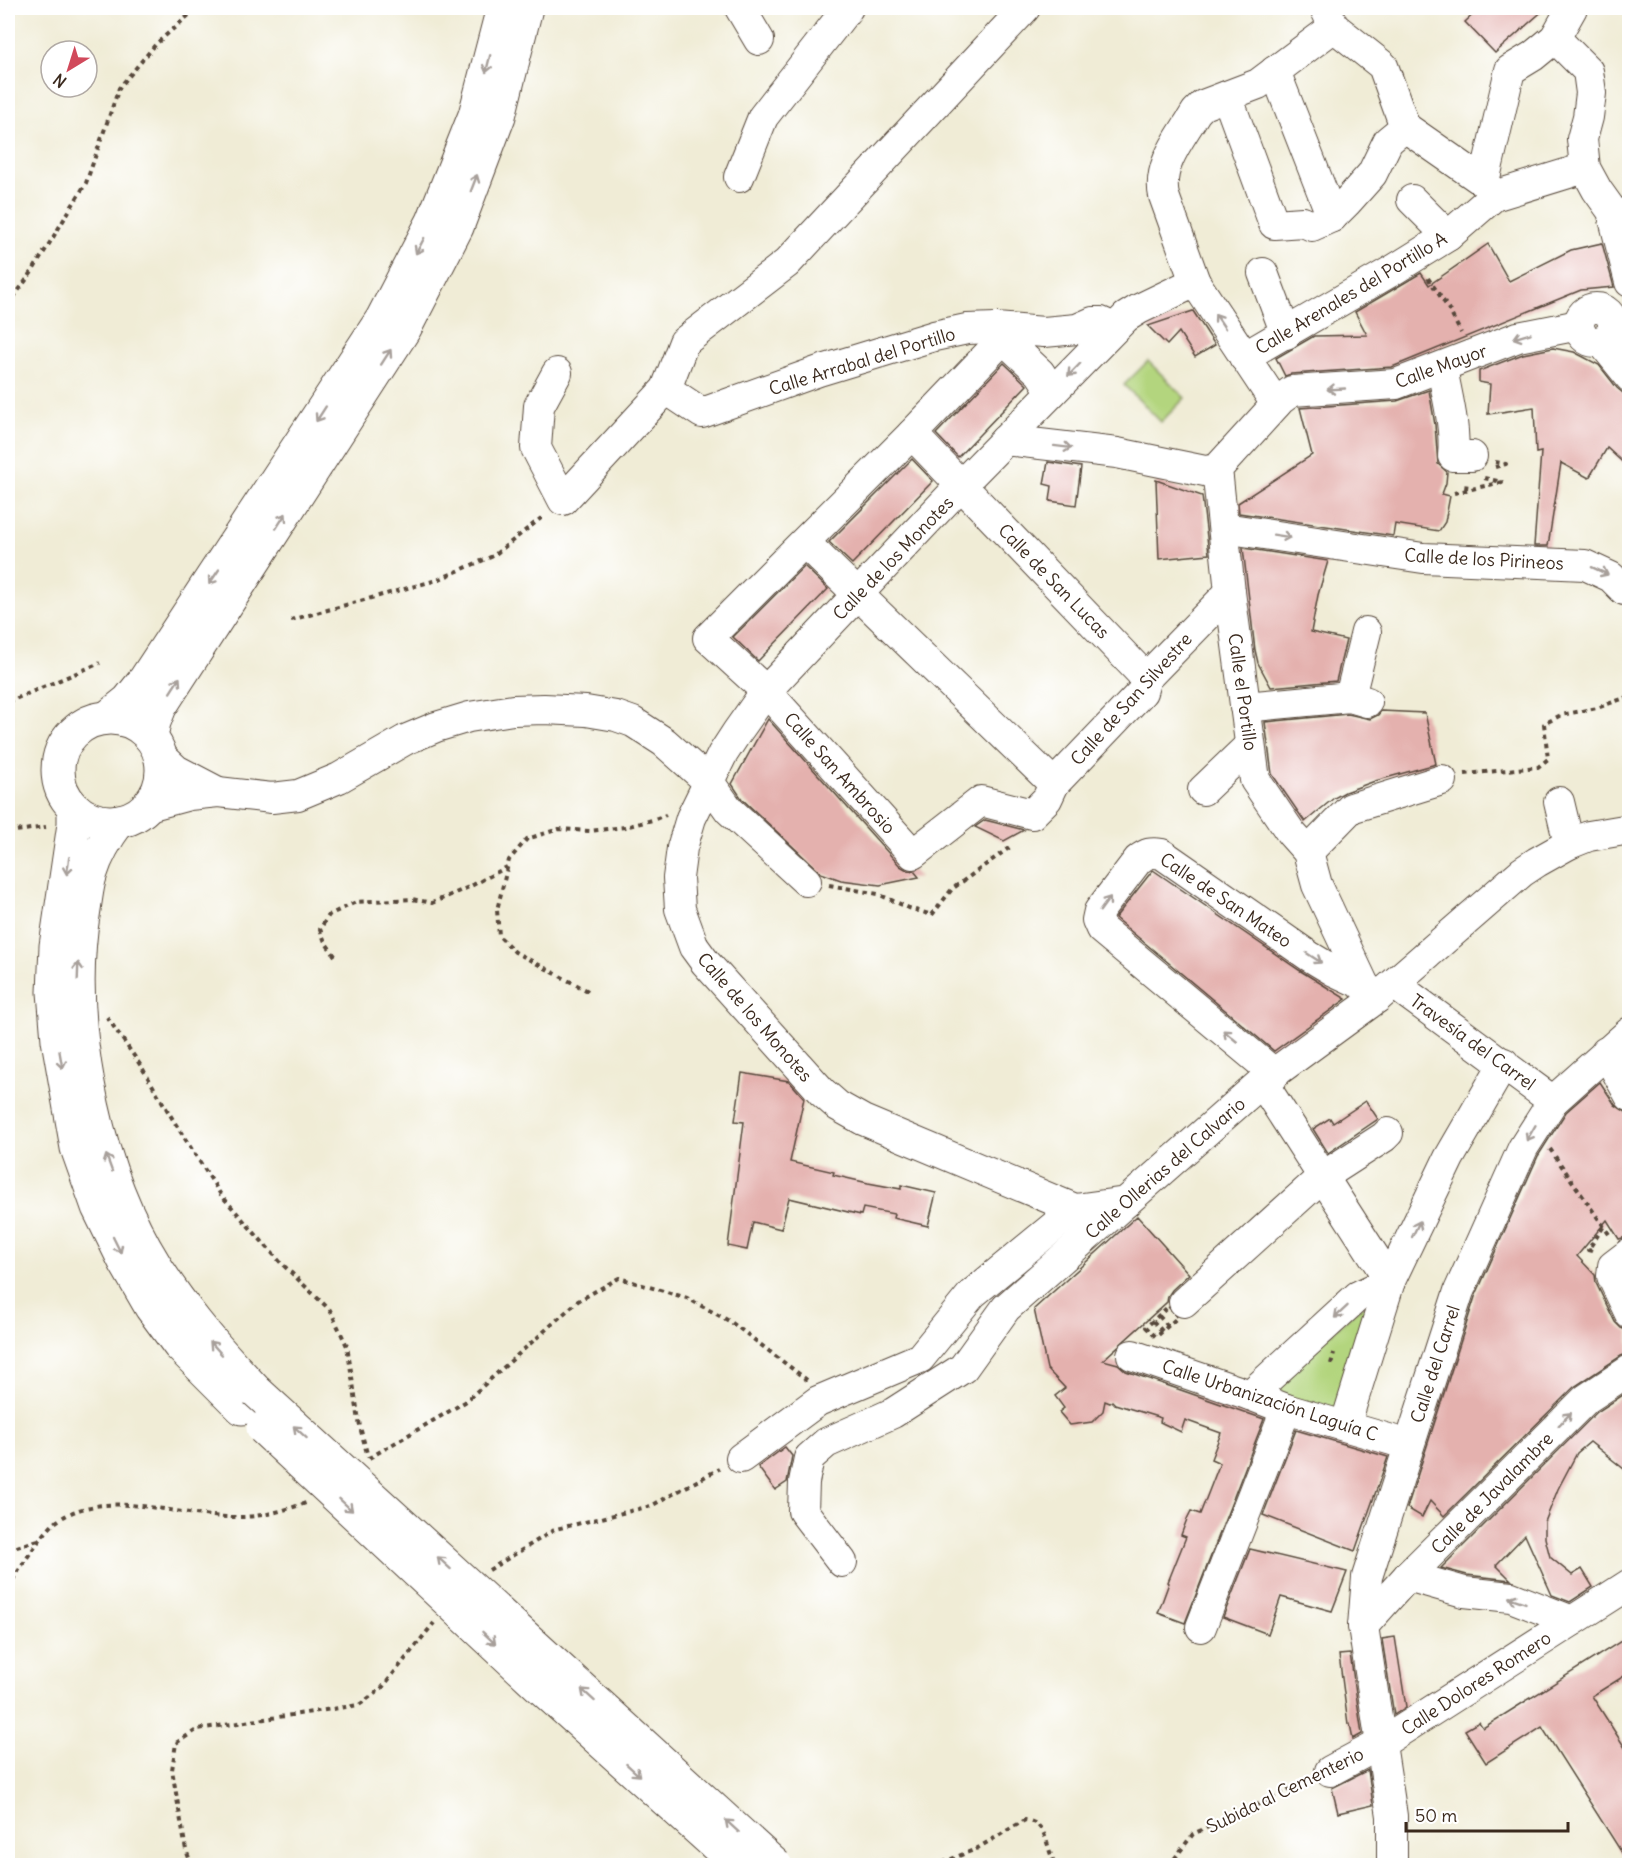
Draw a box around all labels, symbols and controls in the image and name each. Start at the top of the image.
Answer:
north arrow [39,39,99,99]
one-way arrow [482,54,493,73]
text: N [49,70,70,92]
one-way arrow [469,174,480,193]
street label: Calle Arenales del Portillo A [1251,227,1451,359]
one-way arrow [414,237,425,255]
one-way arrow [1214,313,1226,329]
street label: Calle Arrabal del Portillo [766,322,958,400]
one-way arrow [1513,331,1532,342]
street label: Calle Mayor [1392,338,1491,393]
one-way arrow [381,349,393,366]
one-way arrow [1067,362,1081,377]
one-way arrow [1326,384,1346,395]
one-way arrow [314,405,326,422]
one-way arrow [1053,442,1073,453]
street label: Calle de los Monotes [828,491,958,625]
one-way arrow [275,513,287,530]
street label: Calle de San Lucas [993,519,1115,643]
one-way arrow [1272,531,1292,542]
street label: Calle de los Pirineos [1404,543,1564,575]
one-way arrow [1590,566,1608,578]
one-way arrow [207,568,219,585]
street label: Calle de San Silvestre [1065,628,1197,770]
street label: Calle el Portillo [1223,632,1263,752]
one-way arrow [168,676,181,693]
street label: Calle San Ambrosio [779,707,901,839]
street label: Calle de San Mateo [1156,847,1296,953]
one-way arrow [62,856,73,875]
one-way arrow [1099,897,1111,913]
street label: Calle de los Monotes [693,948,817,1086]
one-way arrow [1305,953,1322,965]
one-way arrow [72,962,84,982]
street label: Travesía del Carrel [1406,989,1540,1095]
one-way arrow [1222,1030,1238,1043]
one-way arrow [56,1049,67,1069]
street label: Calle Ollerias del Calvario [1080,1092,1250,1244]
one-way arrow [1525,1124,1537,1141]
one-way arrow [102,1154,113,1173]
one-way arrow [1410,1220,1422,1238]
one-way arrow [112,1236,123,1254]
street label: Calle del Carrel [1405,1302,1465,1426]
one-way arrow [1333,1305,1348,1319]
one-way arrow [209,1341,223,1356]
street label: Calle Urbanización Laguía C [1159,1354,1381,1446]
one-way arrow [1558,1412,1573,1427]
one-way arrow [293,1424,308,1439]
street label: Calle de Javalambre [1426,1427,1558,1559]
one-way arrow [338,1498,353,1512]
one-way arrow [437,1556,452,1570]
one-way arrow [1509,1594,1527,1605]
street label: Calle Dolores Romero [1397,1626,1555,1740]
one-way arrow [481,1631,496,1646]
one-way arrow [581,1687,596,1702]
street label: Subida al Cementerio [1203,1742,1367,1838]
one-way arrow [625,1763,640,1777]
scale bar [1406,1795,1568,1833]
text: 50 m [1415,1804,1457,1827]
one-way arrow [725,1819,740,1833]

